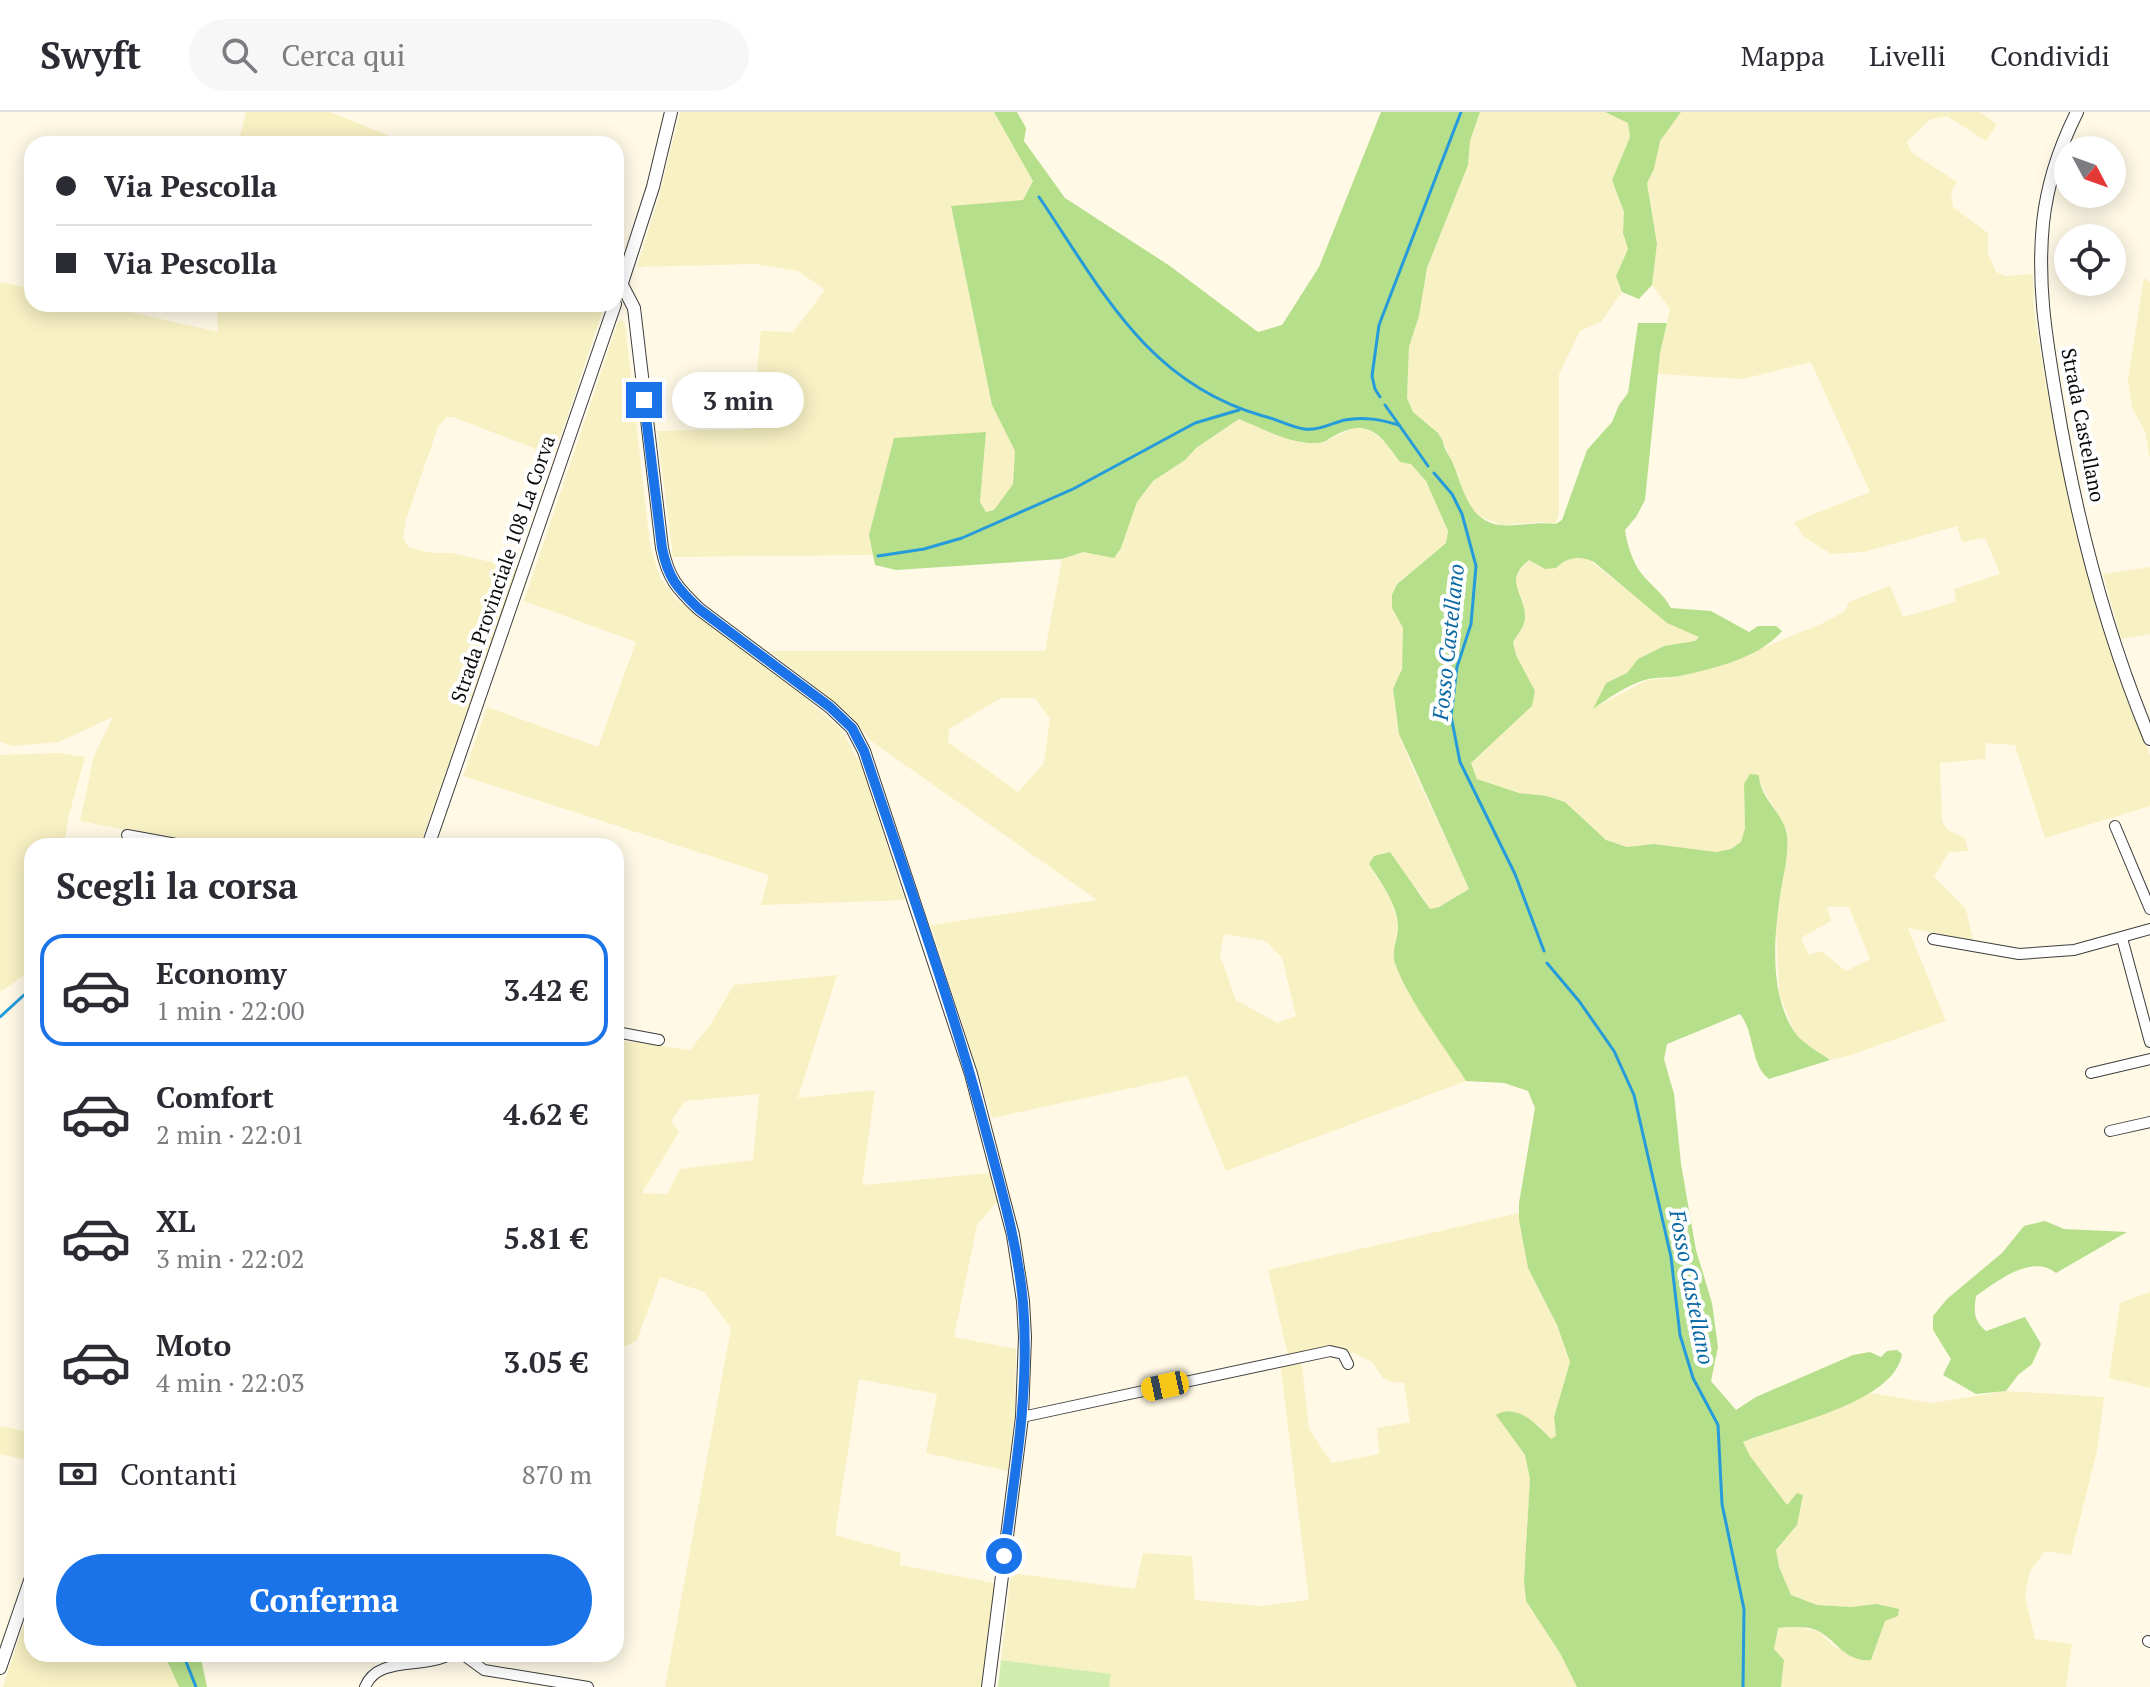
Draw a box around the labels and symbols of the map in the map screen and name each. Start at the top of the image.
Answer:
north arrow [2054,136,2126,208]
street label: Strada Castellano [2055,346,2112,504]
callout: 3 min [672,372,804,428]
route end [626,382,662,418]
street label: Strada Provinciale 108 La Corva [444,432,561,706]
water label: Fosso Castellano [1425,562,1470,723]
water label: Fosso Castellano [1663,1206,1722,1367]
car [1139,1369,1191,1403]
route start [986,1538,1022,1574]

